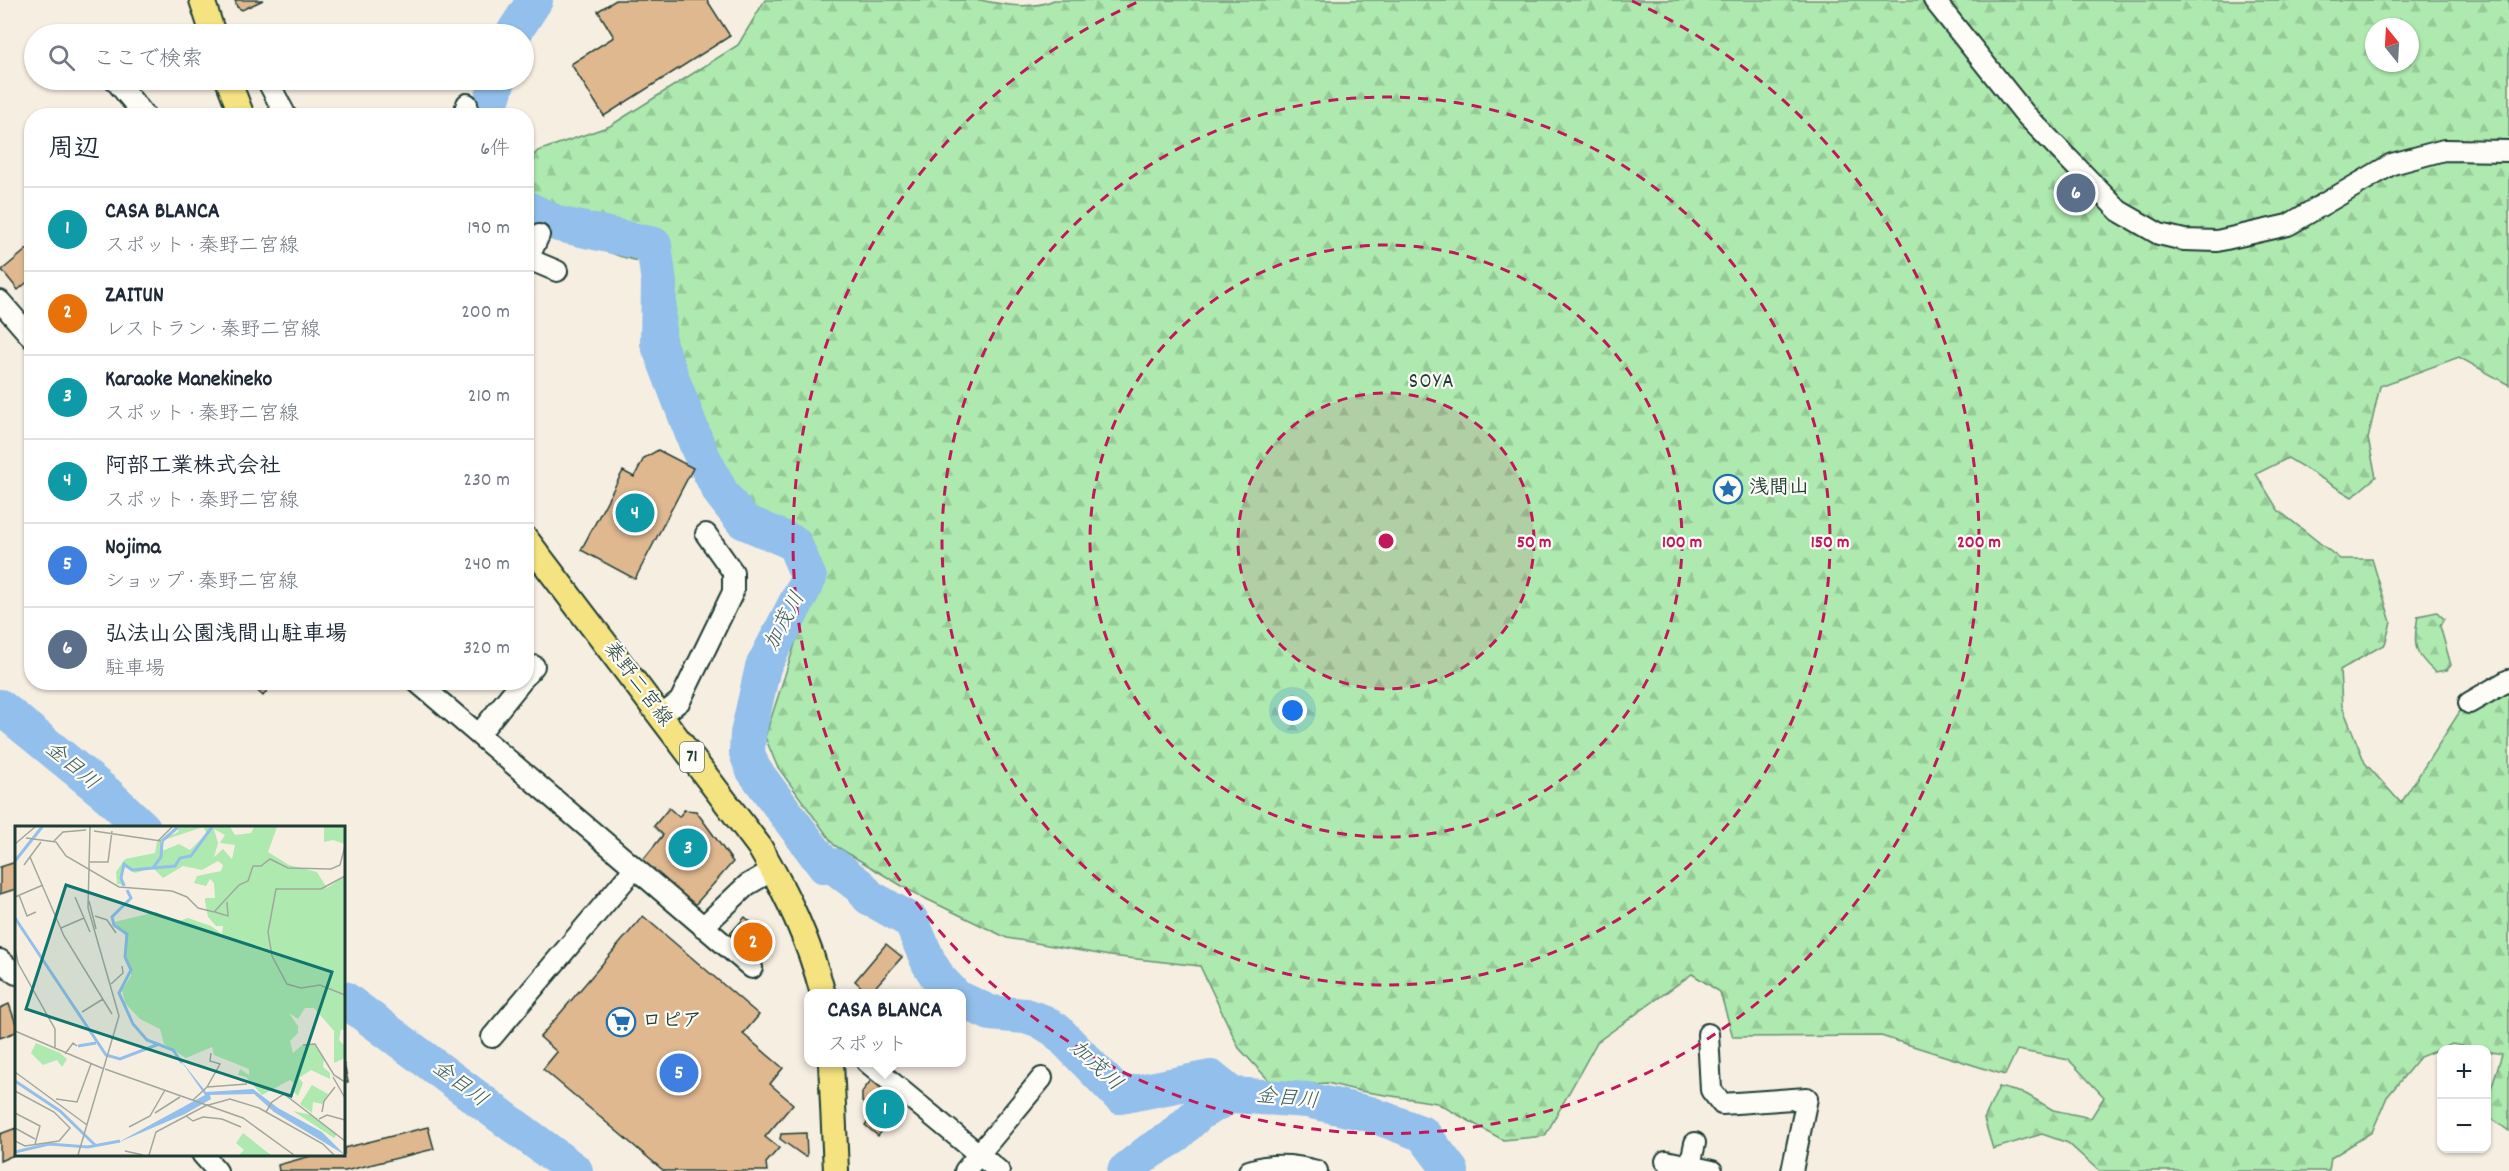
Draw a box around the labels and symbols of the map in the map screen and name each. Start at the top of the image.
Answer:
north arrow [2365,18,2419,72]
pin: 6 [2056,170,2096,216]
district label: SOYA [1409,368,1455,398]
place icon: 浅間山 [1712,473,1744,505]
place label: 浅間山 [1749,475,1809,503]
pin: 4 [616,490,654,536]
centre of rings [1376,531,1396,551]
text: 50 m [1517,531,1551,556]
text: 100 m [1662,531,1702,556]
text: 150 m [1811,531,1849,556]
text: 200 m [1957,531,2001,556]
water label: 加茂川 [758,587,814,657]
street label: 秦野二宮線 [596,637,678,733]
your location [1278,696,1307,725]
water label: 金目川 [37,735,105,799]
road number: 71 [680,742,704,772]
inset map [15,826,345,1156]
pin: 3 [668,826,708,870]
pin: 2 [734,920,772,964]
supermarket icon: ロピア [605,1006,637,1038]
place label: ロピア [642,1008,702,1036]
water label: 加茂川 [1062,1035,1128,1099]
pin: 5 [660,1050,698,1096]
water label: 金目川 [425,1054,493,1116]
water label: 金目川 [1254,1082,1320,1118]
pin: 1 [866,1086,904,1132]

